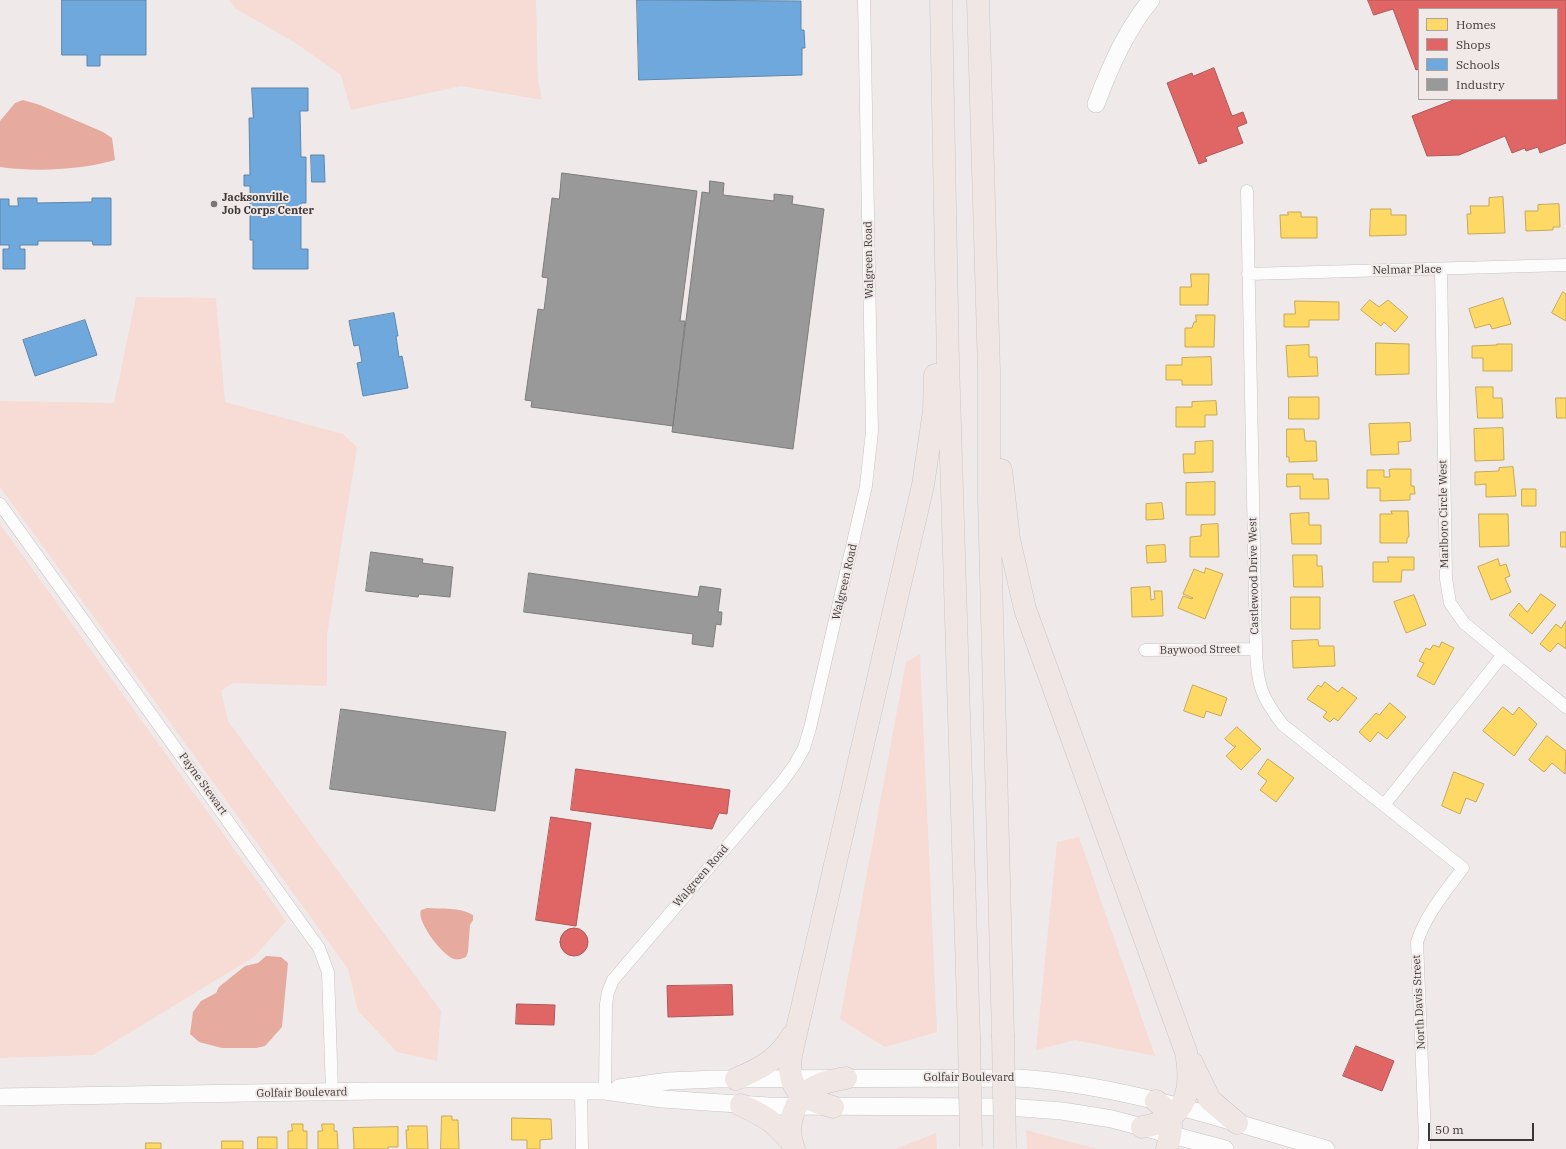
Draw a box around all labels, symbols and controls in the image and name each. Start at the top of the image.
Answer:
legend [1418,8,1558,100]
text: Homes [1456,17,1496,32]
text: Shops [1456,37,1491,52]
text: Schools [1456,57,1500,72]
text: Industry [1456,77,1505,92]
place label: Jacksonville Job Corps Center [222,191,314,217]
marker: Jacksonville Job Corps Center [209,199,219,209]
street label: Walgreen Road [862,221,876,299]
street label: Nelmar Place [1372,263,1442,277]
street label: Marlboro Circle West [1436,460,1452,568]
street label: Castlewood Drive West [1246,517,1262,635]
street label: Walgreen Road [830,543,860,621]
street label: Baywood Street [1160,643,1240,657]
street label: Payne Stewart [176,750,230,818]
street label: Walgreen Road [671,842,731,910]
street label: North Davis Street [1410,954,1428,1050]
street label: Golfair Boulevard [924,1071,1014,1085]
street label: Golfair Boulevard [256,1086,348,1100]
scale bar [1430,1115,1536,1141]
text: 50 m [1435,1122,1464,1137]

